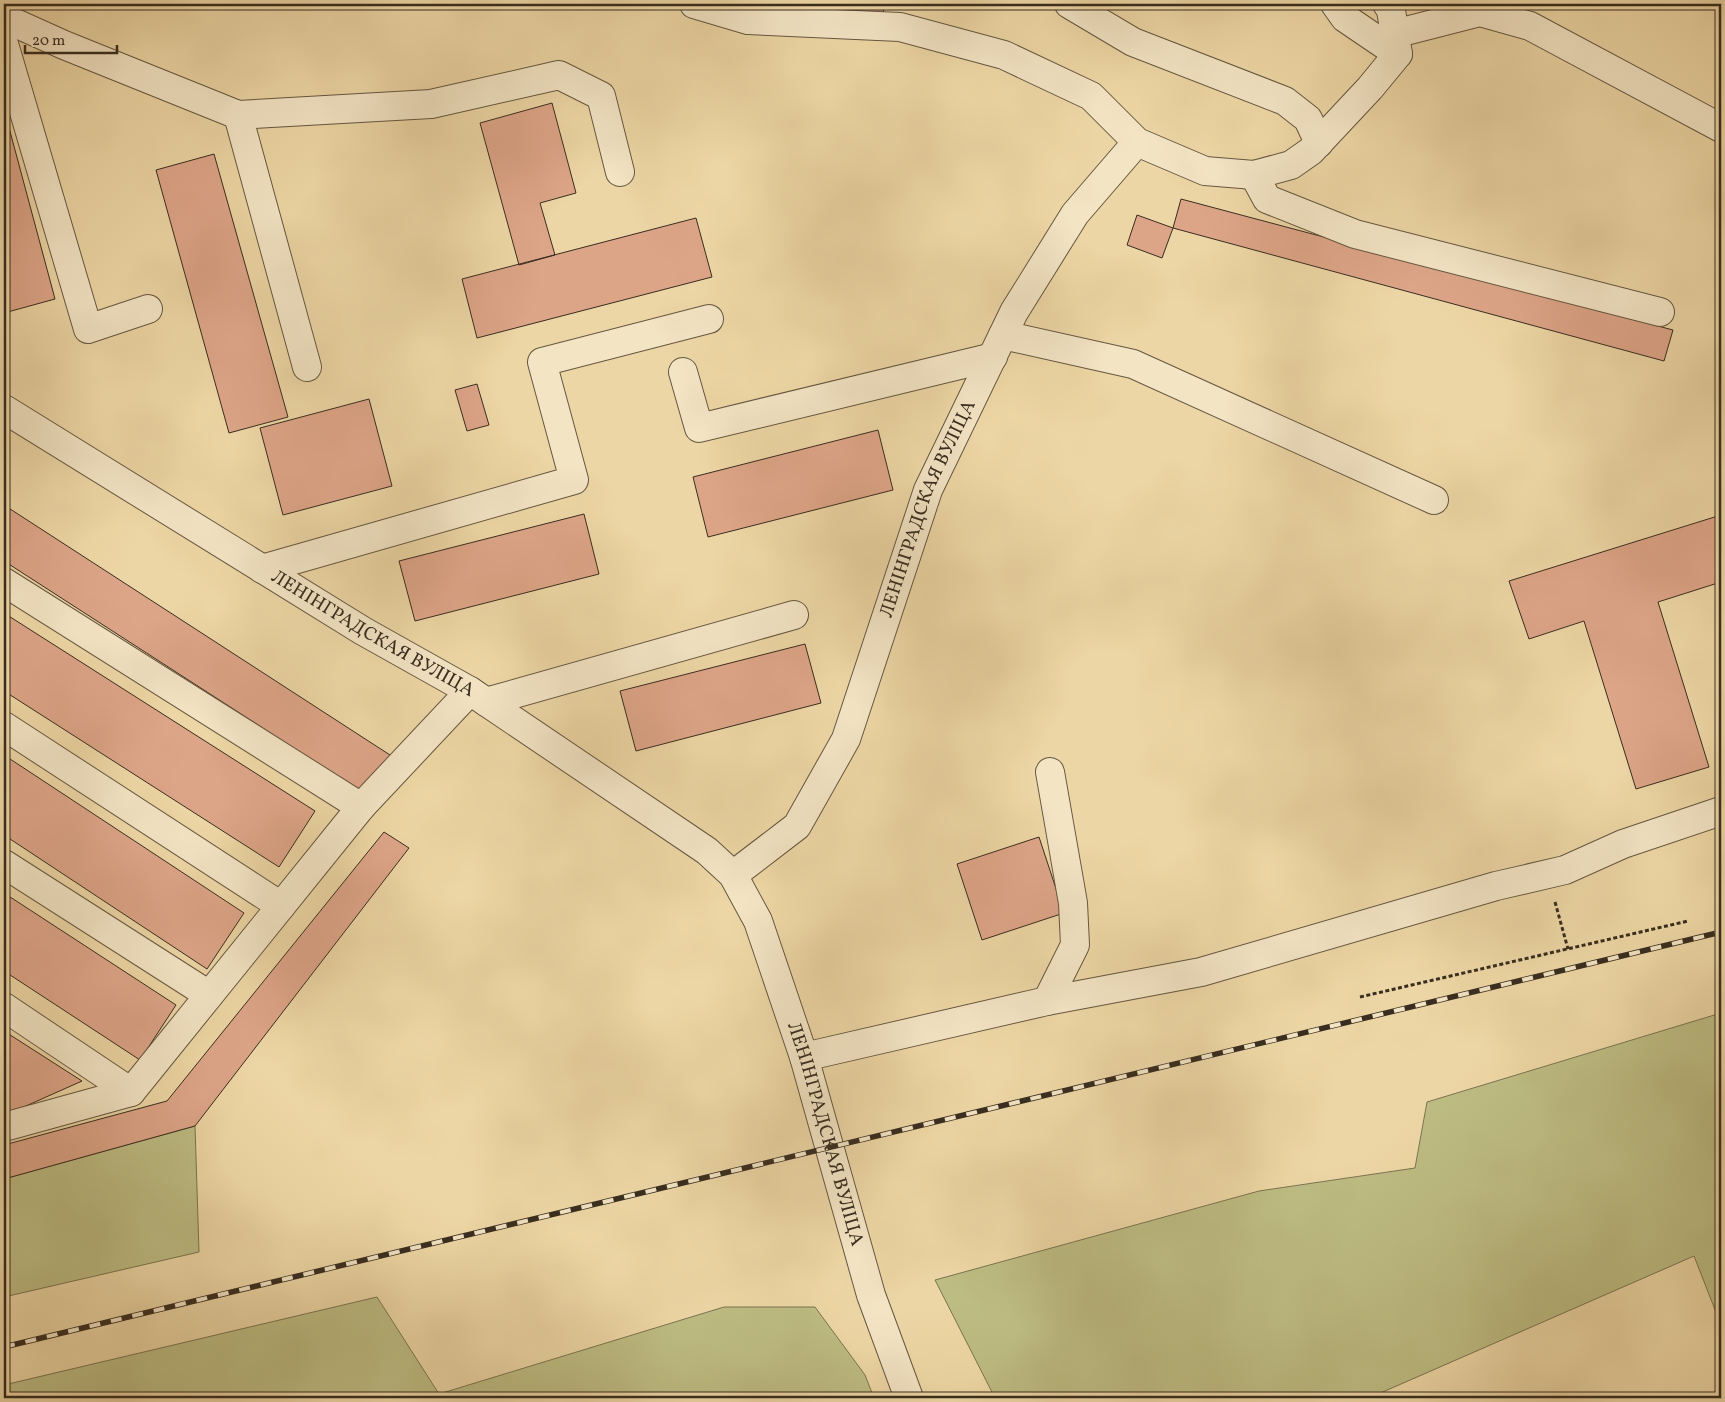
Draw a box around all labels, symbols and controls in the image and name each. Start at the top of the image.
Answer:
scale bar [25,22,118,54]
text: 20 m [32,31,65,52]
street label: ЛЕНІНГРАДСКАЯ ВУЛІЦА [874,396,982,621]
street label: ЛЕНІНГРАДСКАЯ ВУЛІЦА [266,564,479,704]
street label: ЛЕНІНГРАДСКАЯ ВУЛІЦА [780,1019,870,1249]

